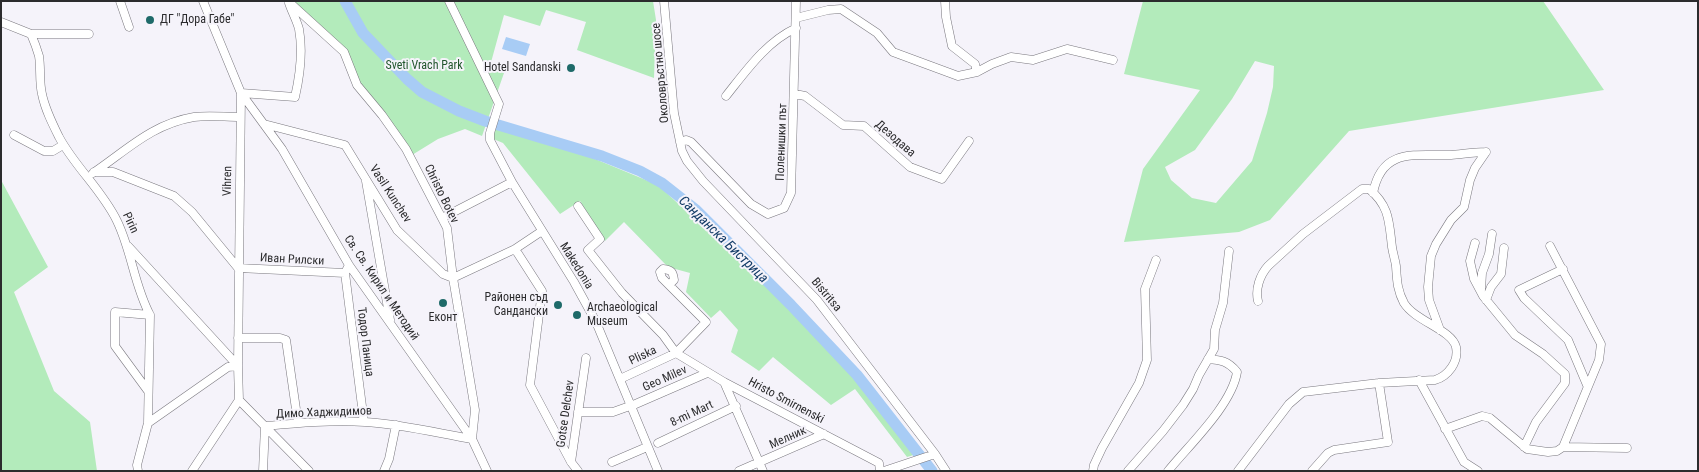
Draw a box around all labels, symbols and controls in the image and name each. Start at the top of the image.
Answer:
place label: ДГ "Дора Габе" [160,13,234,27]
marker: ДГ "Дора Габе" [144,14,156,26]
street label: Околовръстно шосе [649,22,673,124]
park label: Sveti Vrach Park [385,59,463,73]
place label: Hotel Sandanski [484,61,561,75]
marker: Hotel Sandanski [565,62,577,74]
street label: Поленишки път [773,103,791,181]
street label: Дезодава [872,118,918,160]
street label: Vasil Kunchev [366,162,414,226]
street label: Christo Botev [421,162,461,226]
street label: Vihren [221,166,235,196]
water label: Санданска Бистрица [675,193,771,287]
street label: Pirin [119,210,141,236]
street label: Св. Св. Кирил и Методий [340,233,422,343]
street label: Makedonia [556,240,596,292]
street label: Иван Рилски [259,251,325,269]
street label: Bistritsa [808,275,844,315]
place label: Районен съд Сандански [485,291,548,319]
marker: Еконт [437,297,449,309]
marker: Районен съд Сандански [552,299,564,311]
place label: Archaeological Museum [587,301,658,329]
street label: Тодор Паница [354,306,376,378]
marker: Archaeological Museum [571,309,583,321]
place label: Еконт [429,311,457,325]
street label: Pliska [627,343,659,369]
street label: Geo Milev [641,363,689,395]
street label: Hristo Smirnenski [745,375,827,427]
street label: Gotse Delchev [554,379,578,449]
street label: 8-mi Mart [668,398,716,430]
street label: Димо Хаджидимов [276,404,372,422]
street label: Мелник [767,424,809,452]

